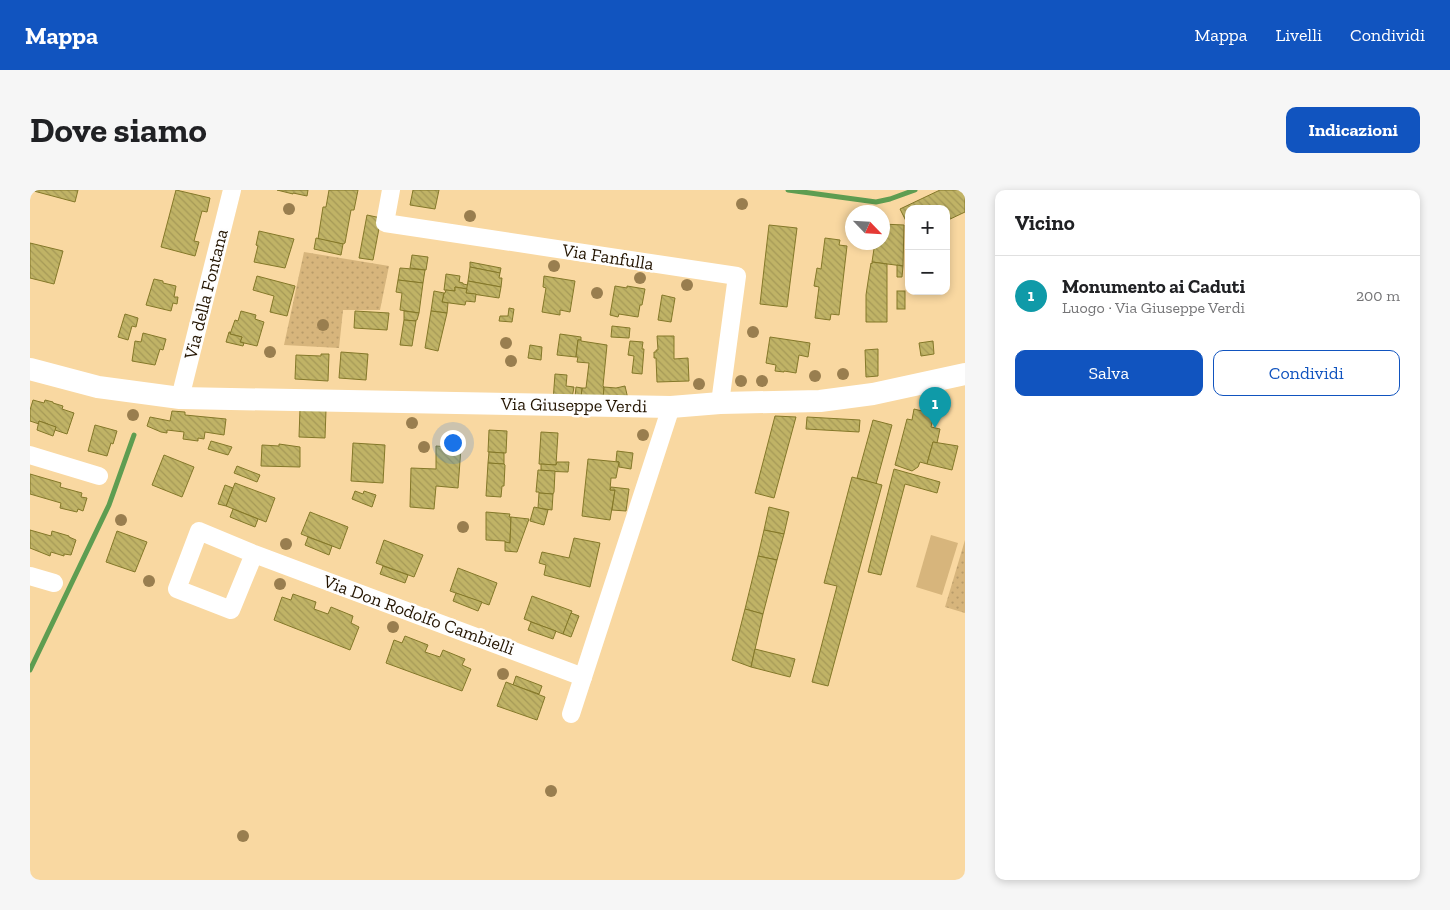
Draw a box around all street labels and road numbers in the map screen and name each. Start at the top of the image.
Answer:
street label: Via della Fontana [179,226,233,362]
street label: Via Fanfulla [560,239,655,275]
street label: Via Giuseppe Verdi [500,393,647,417]
street label: Via Don Rodolfo Cambielli [319,570,518,660]

